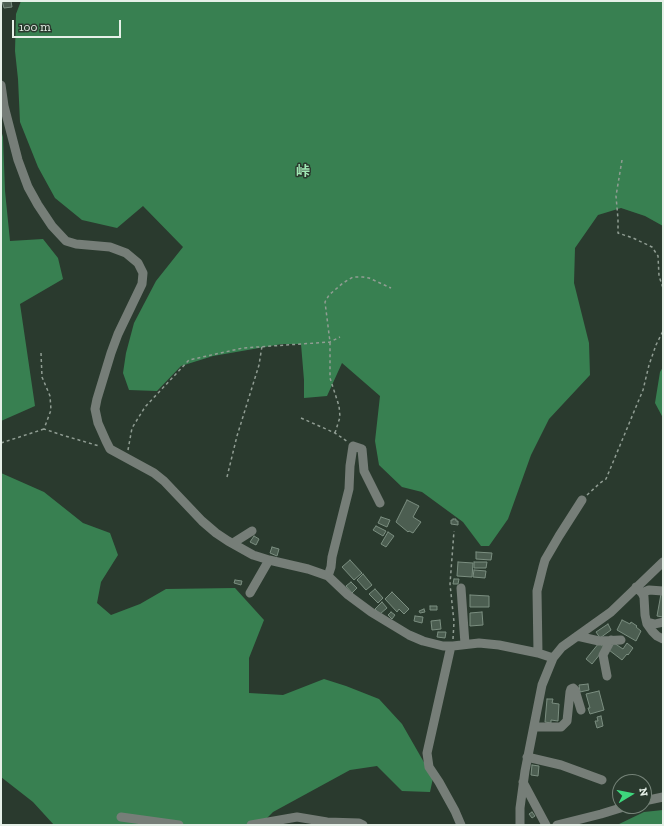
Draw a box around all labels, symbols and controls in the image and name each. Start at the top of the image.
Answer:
scale bar [14,12,123,38]
text: 100 m [19,20,51,34]
district label: 峠 [296,164,310,180]
north arrow [612,774,652,814]
text: N [636,787,650,797]

